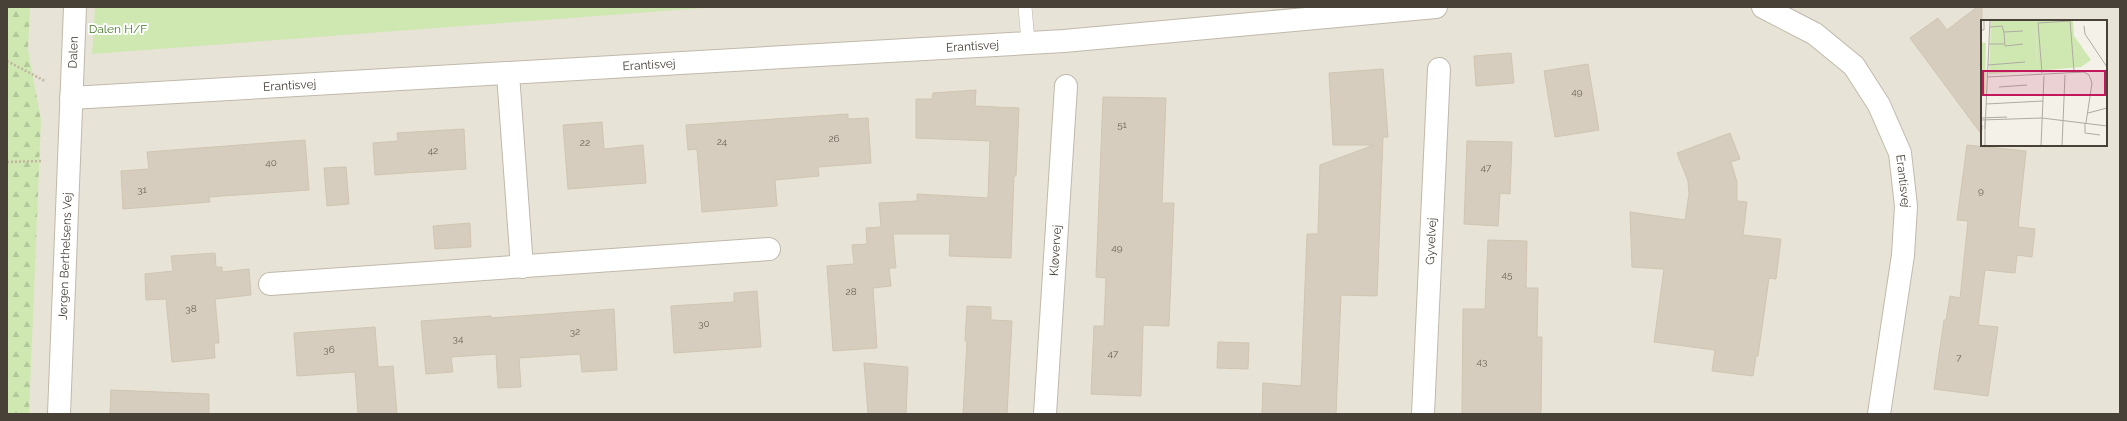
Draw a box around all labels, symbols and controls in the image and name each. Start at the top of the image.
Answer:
inset map [1981,20,2107,146]
park label: Dalen H/F [89,22,147,36]
street label: Dalen [66,36,81,69]
street label: Erantisvej [946,38,999,55]
street label: Erantisvej [622,56,676,73]
street label: Erantisvej [263,77,317,94]
house number: 49 [1571,86,1583,97]
house number: 51 [1117,119,1128,130]
house number: 26 [828,133,840,144]
house number: 24 [717,136,728,147]
house number: 22 [580,137,590,148]
house number: 42 [428,145,438,156]
street label: Erantisvej [1893,154,1913,208]
house number: 40 [265,157,277,168]
house number: 47 [1481,162,1492,173]
house number: 31 [137,184,148,195]
house number: 9 [1978,185,1984,196]
street label: Jørgen Berthelsens Vej [56,192,75,320]
street label: Gyvelvej [1423,217,1439,265]
street label: Kløvervej [1047,224,1064,276]
house number: 49 [1111,242,1123,253]
house number: 45 [1502,269,1513,280]
house number: 28 [845,286,857,297]
house number: 38 [185,303,197,314]
house number: 30 [698,318,710,329]
house number: 32 [570,326,580,337]
house number: 34 [453,333,464,344]
house number: 36 [323,344,335,355]
house number: 47 [1108,348,1119,359]
house number: 7 [1956,352,1962,363]
house number: 43 [1477,356,1487,367]

